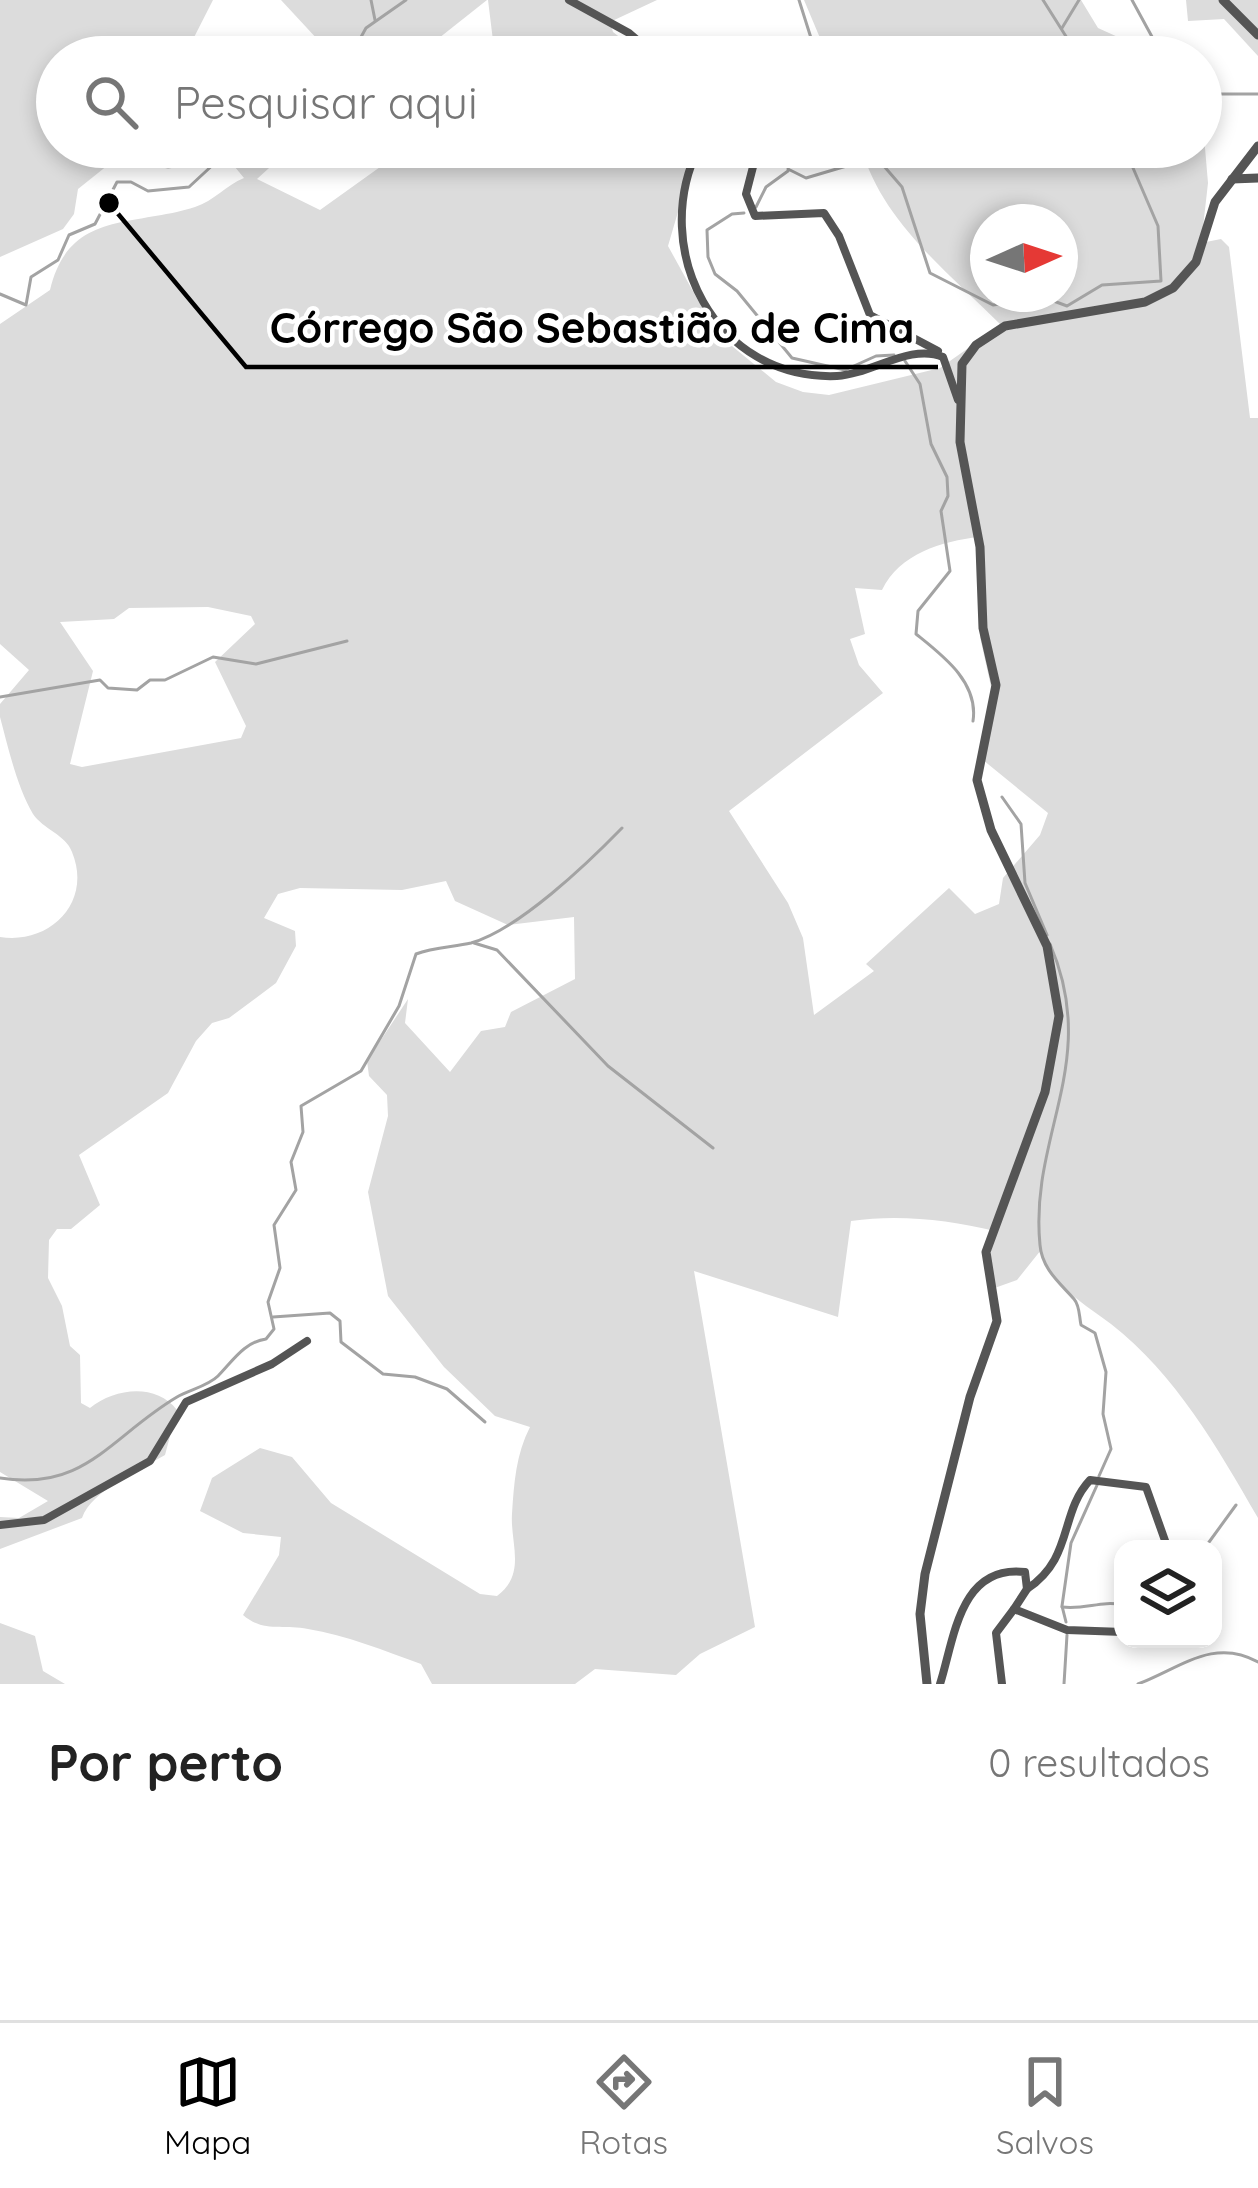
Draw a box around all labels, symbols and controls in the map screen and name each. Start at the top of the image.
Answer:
search box [36,36,1222,168]
icon: search [78,69,144,135]
text: Pesquisar aqui [174,74,478,130]
north arrow [970,204,1078,312]
callout: Córrego São Sebastião de Cima [246,289,938,367]
text: Córrego São Sebastião de Cima [270,301,914,354]
map controls [1114,1540,1222,1648]
button: layers [1114,1540,1222,1648]
text: Por perto [48,1730,283,1794]
text: 0 resultados [988,1738,1210,1787]
tab: Mapa [164,2049,251,2162]
tab: Rotas [579,2049,668,2162]
tab: Salvos [996,2049,1094,2162]

